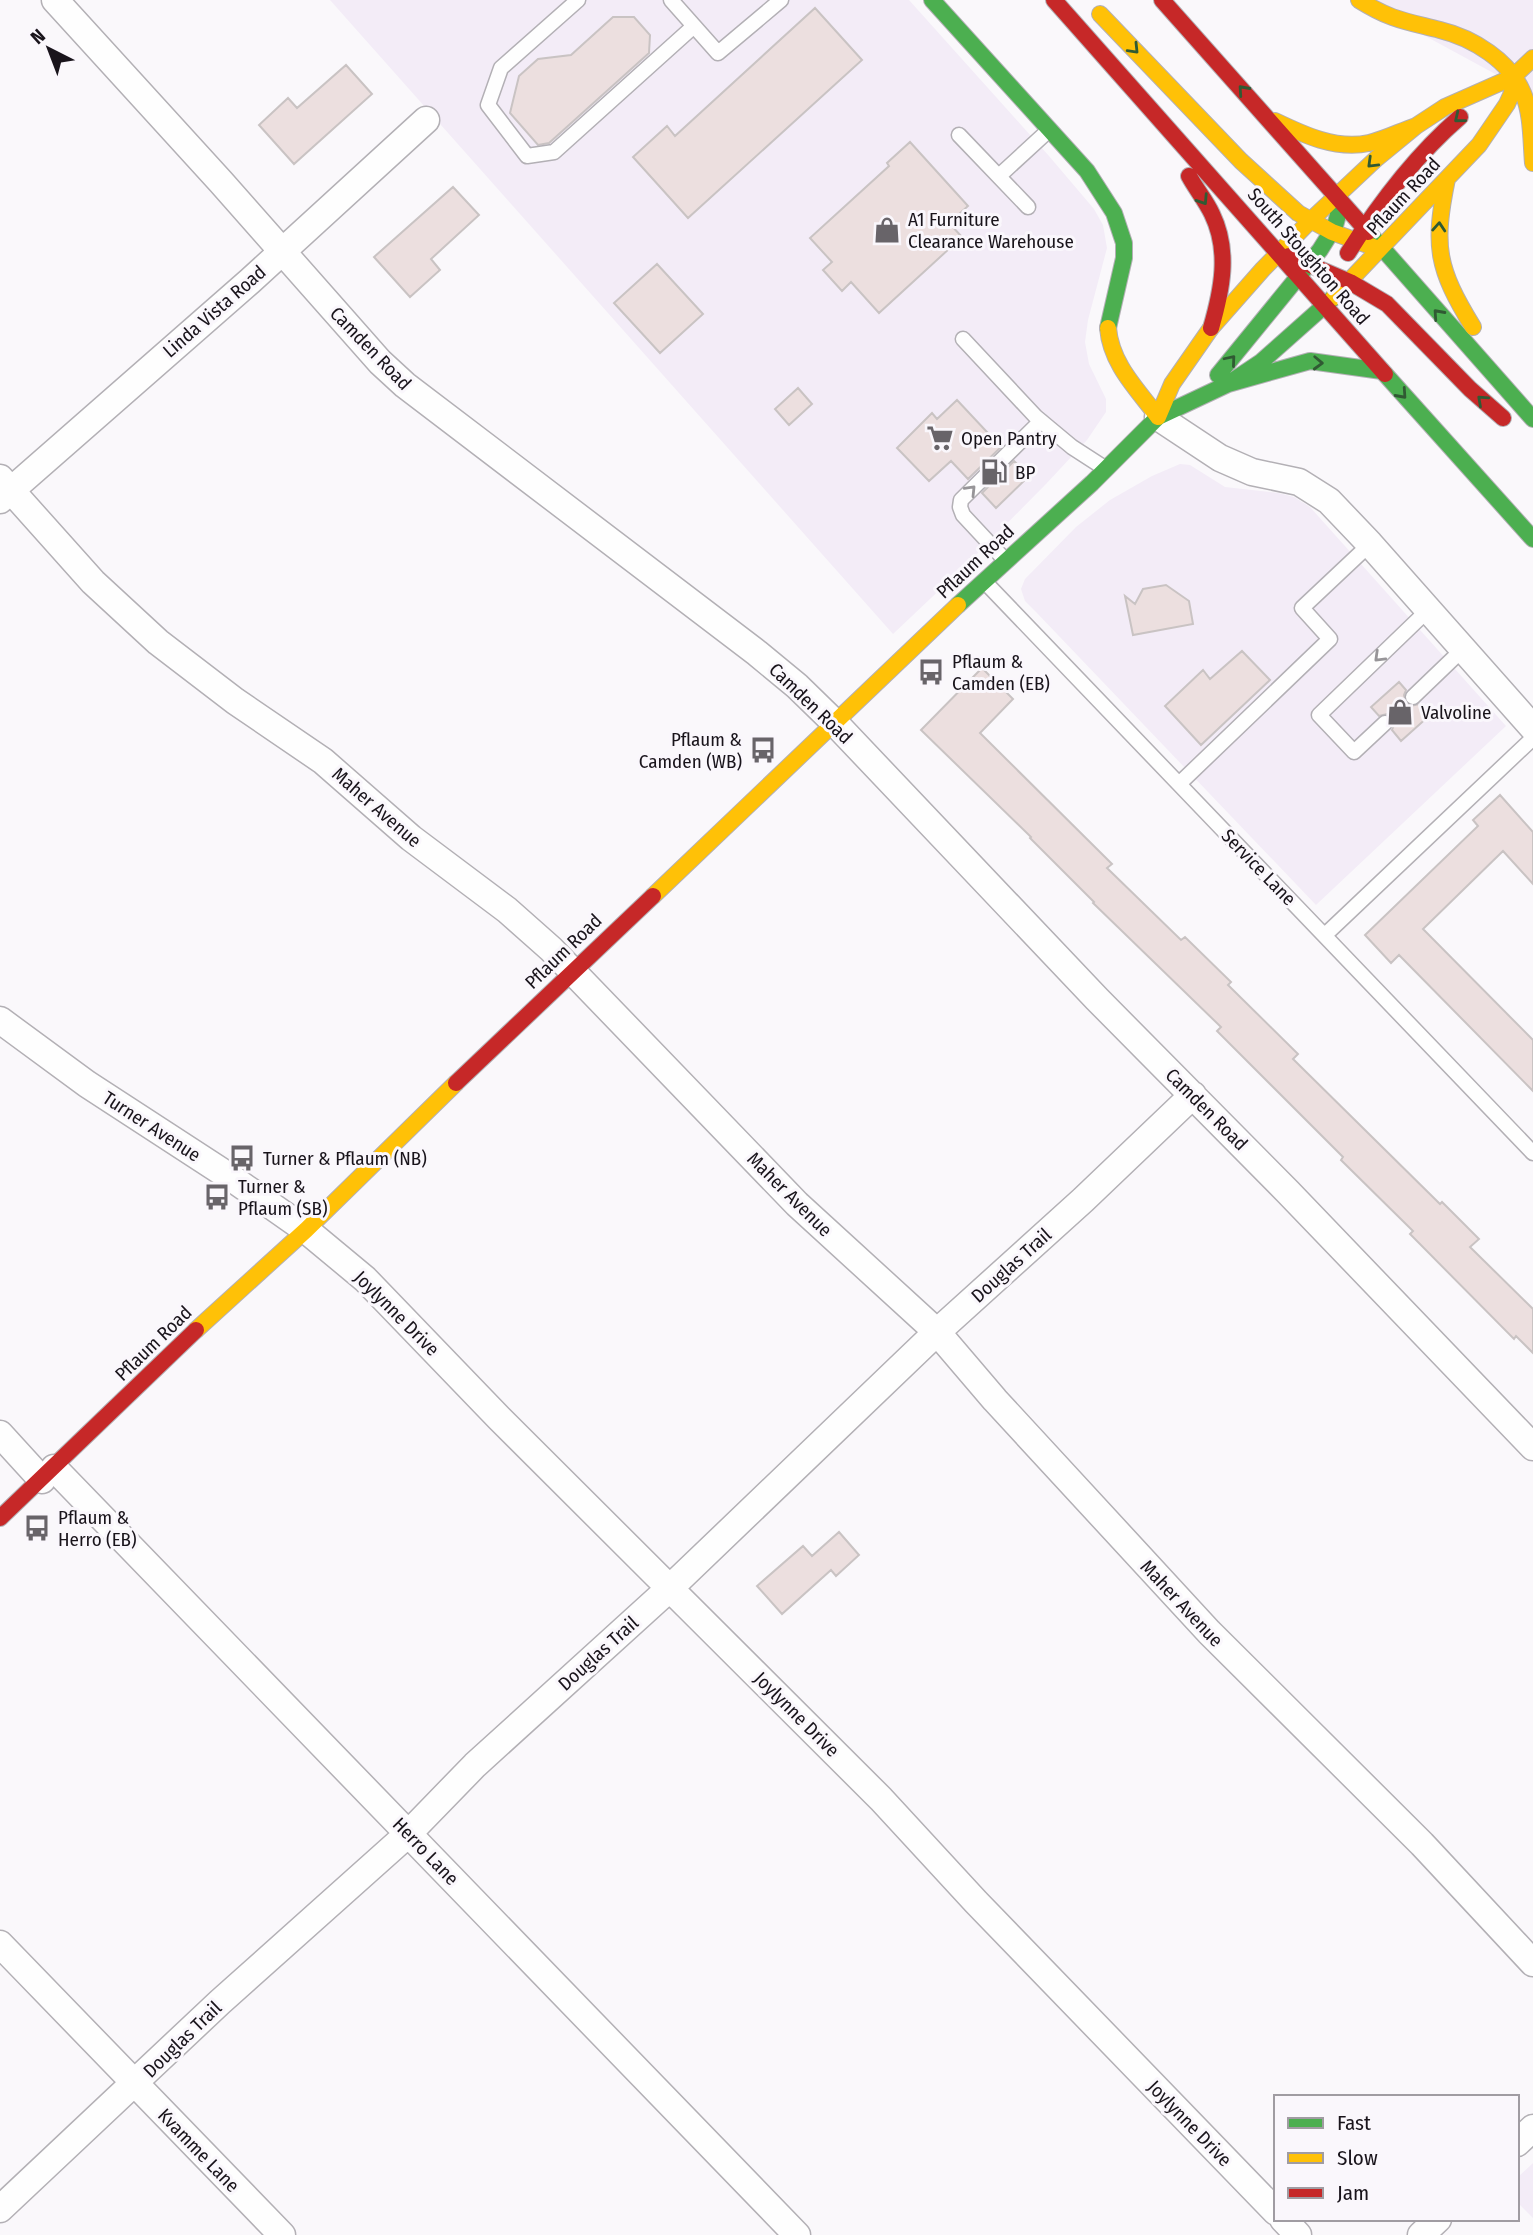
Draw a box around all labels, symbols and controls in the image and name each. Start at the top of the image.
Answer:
north arrow [14,14,84,84]
text: N [26,24,50,49]
one-way arrow [1125,41,1138,54]
one-way arrow [1239,85,1251,98]
one-way arrow [1454,110,1466,123]
street label: Pflaum Road [1362,153,1445,240]
one-way arrow [1367,154,1380,167]
street label: South Stoughton Road [1243,183,1374,330]
one-way arrow [1195,192,1208,205]
place label: A1 Furniture Clearance Warehouse [908,208,1074,253]
shop icon: A1 Furniture Clearance Warehouse [872,215,902,245]
one-way arrow [1432,221,1447,232]
street label: Linda Vista Road [158,260,271,362]
street label: Camden Road [325,302,416,395]
one-way arrow [1434,309,1447,322]
one-way arrow [1313,355,1324,370]
one-way arrow [1223,356,1235,369]
one-way arrow [1394,385,1406,398]
one-way arrow [1477,395,1490,408]
supermarket icon: Open Pantry [925,423,955,453]
place label: Open Pantry [961,427,1057,450]
fuel station icon: BP [979,457,1009,487]
place label: BP [1015,461,1035,484]
one-way arrow [962,485,975,498]
street label: Pflaum Road [932,520,1019,603]
one-way arrow [1374,648,1387,661]
place label: Pflaum & Camden (EB) [952,650,1050,695]
bus stop icon: Pflaum & Camden (EB) [916,657,946,687]
street label: Camden Road [764,658,857,749]
shop icon: Valvoline [1385,697,1415,727]
place label: Valvoline [1421,701,1491,724]
place label: Pflaum & Camden (WB) [639,728,742,773]
bus stop icon: Pflaum & Camden (WB) [748,735,778,765]
street label: Maher Avenue [327,762,426,852]
street label: Service Lane [1217,824,1301,910]
street label: Pflaum Road [520,909,607,994]
street label: Camden Road [1161,1063,1253,1155]
street label: Turner Avenue [98,1086,205,1167]
bus stop icon: Turner & Pflaum (NB) [227,1143,257,1173]
place label: Turner & Pflaum (NB) [263,1147,427,1170]
street label: Maher Avenue [742,1147,837,1242]
place label: Turner & Pflaum (SB) [238,1175,328,1220]
bus stop icon: Turner & Pflaum (SB) [202,1182,232,1212]
street label: Douglas Trail [966,1223,1056,1307]
street label: Joylynne Drive [349,1266,444,1361]
street label: Pflaum Road [110,1301,197,1386]
place label: Pflaum & Herro (EB) [58,1506,137,1551]
bus stop icon: Pflaum & Herro (EB) [22,1513,52,1543]
street label: Maher Avenue [1136,1555,1228,1652]
street label: Douglas Trail [553,1611,643,1695]
street label: Joylynne Drive [749,1667,844,1762]
street label: Herro Lane [388,1813,463,1890]
street label: Douglas Trail [138,1996,226,2082]
street label: Joylynne Drive [1143,2075,1236,2171]
legend [1274,2095,1519,2221]
street label: Kvamme Lane [153,2104,244,2197]
text: Fast [1337,2110,1371,2136]
text: Slow [1337,2145,1378,2171]
text: Jam [1337,2180,1369,2206]

